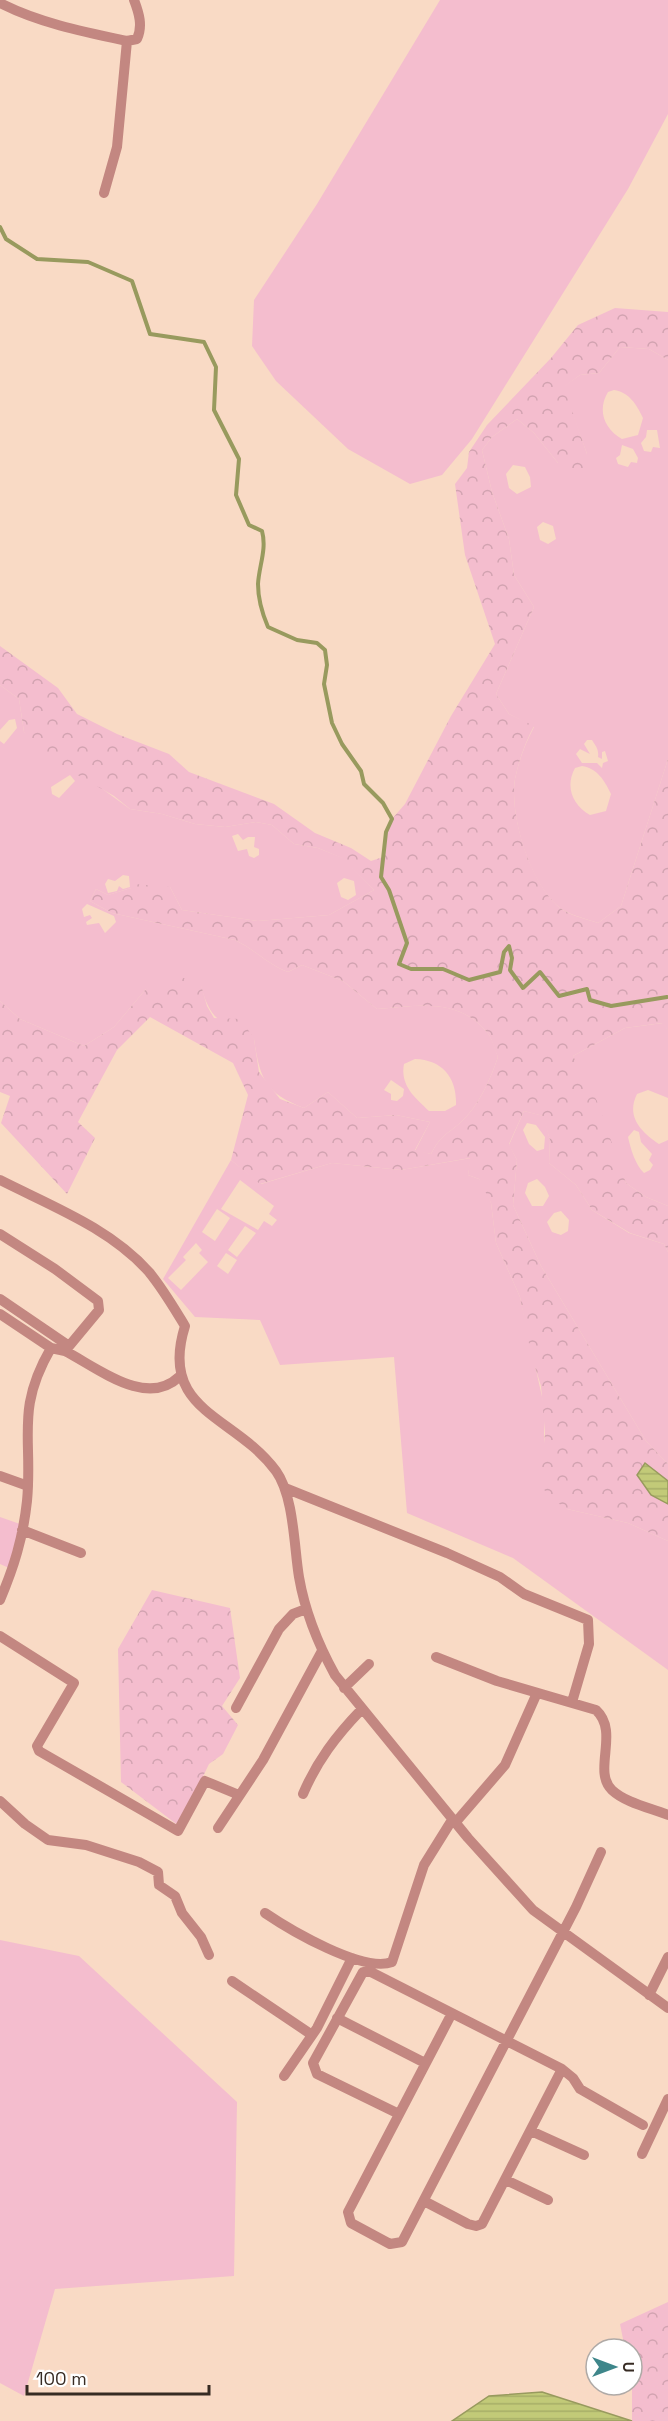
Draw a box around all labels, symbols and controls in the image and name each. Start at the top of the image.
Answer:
north arrow [584,2337,644,2397]
scale bar [27,2358,208,2396]
text: U [618,2362,639,2372]
text: 100 m [36,2367,87,2390]

